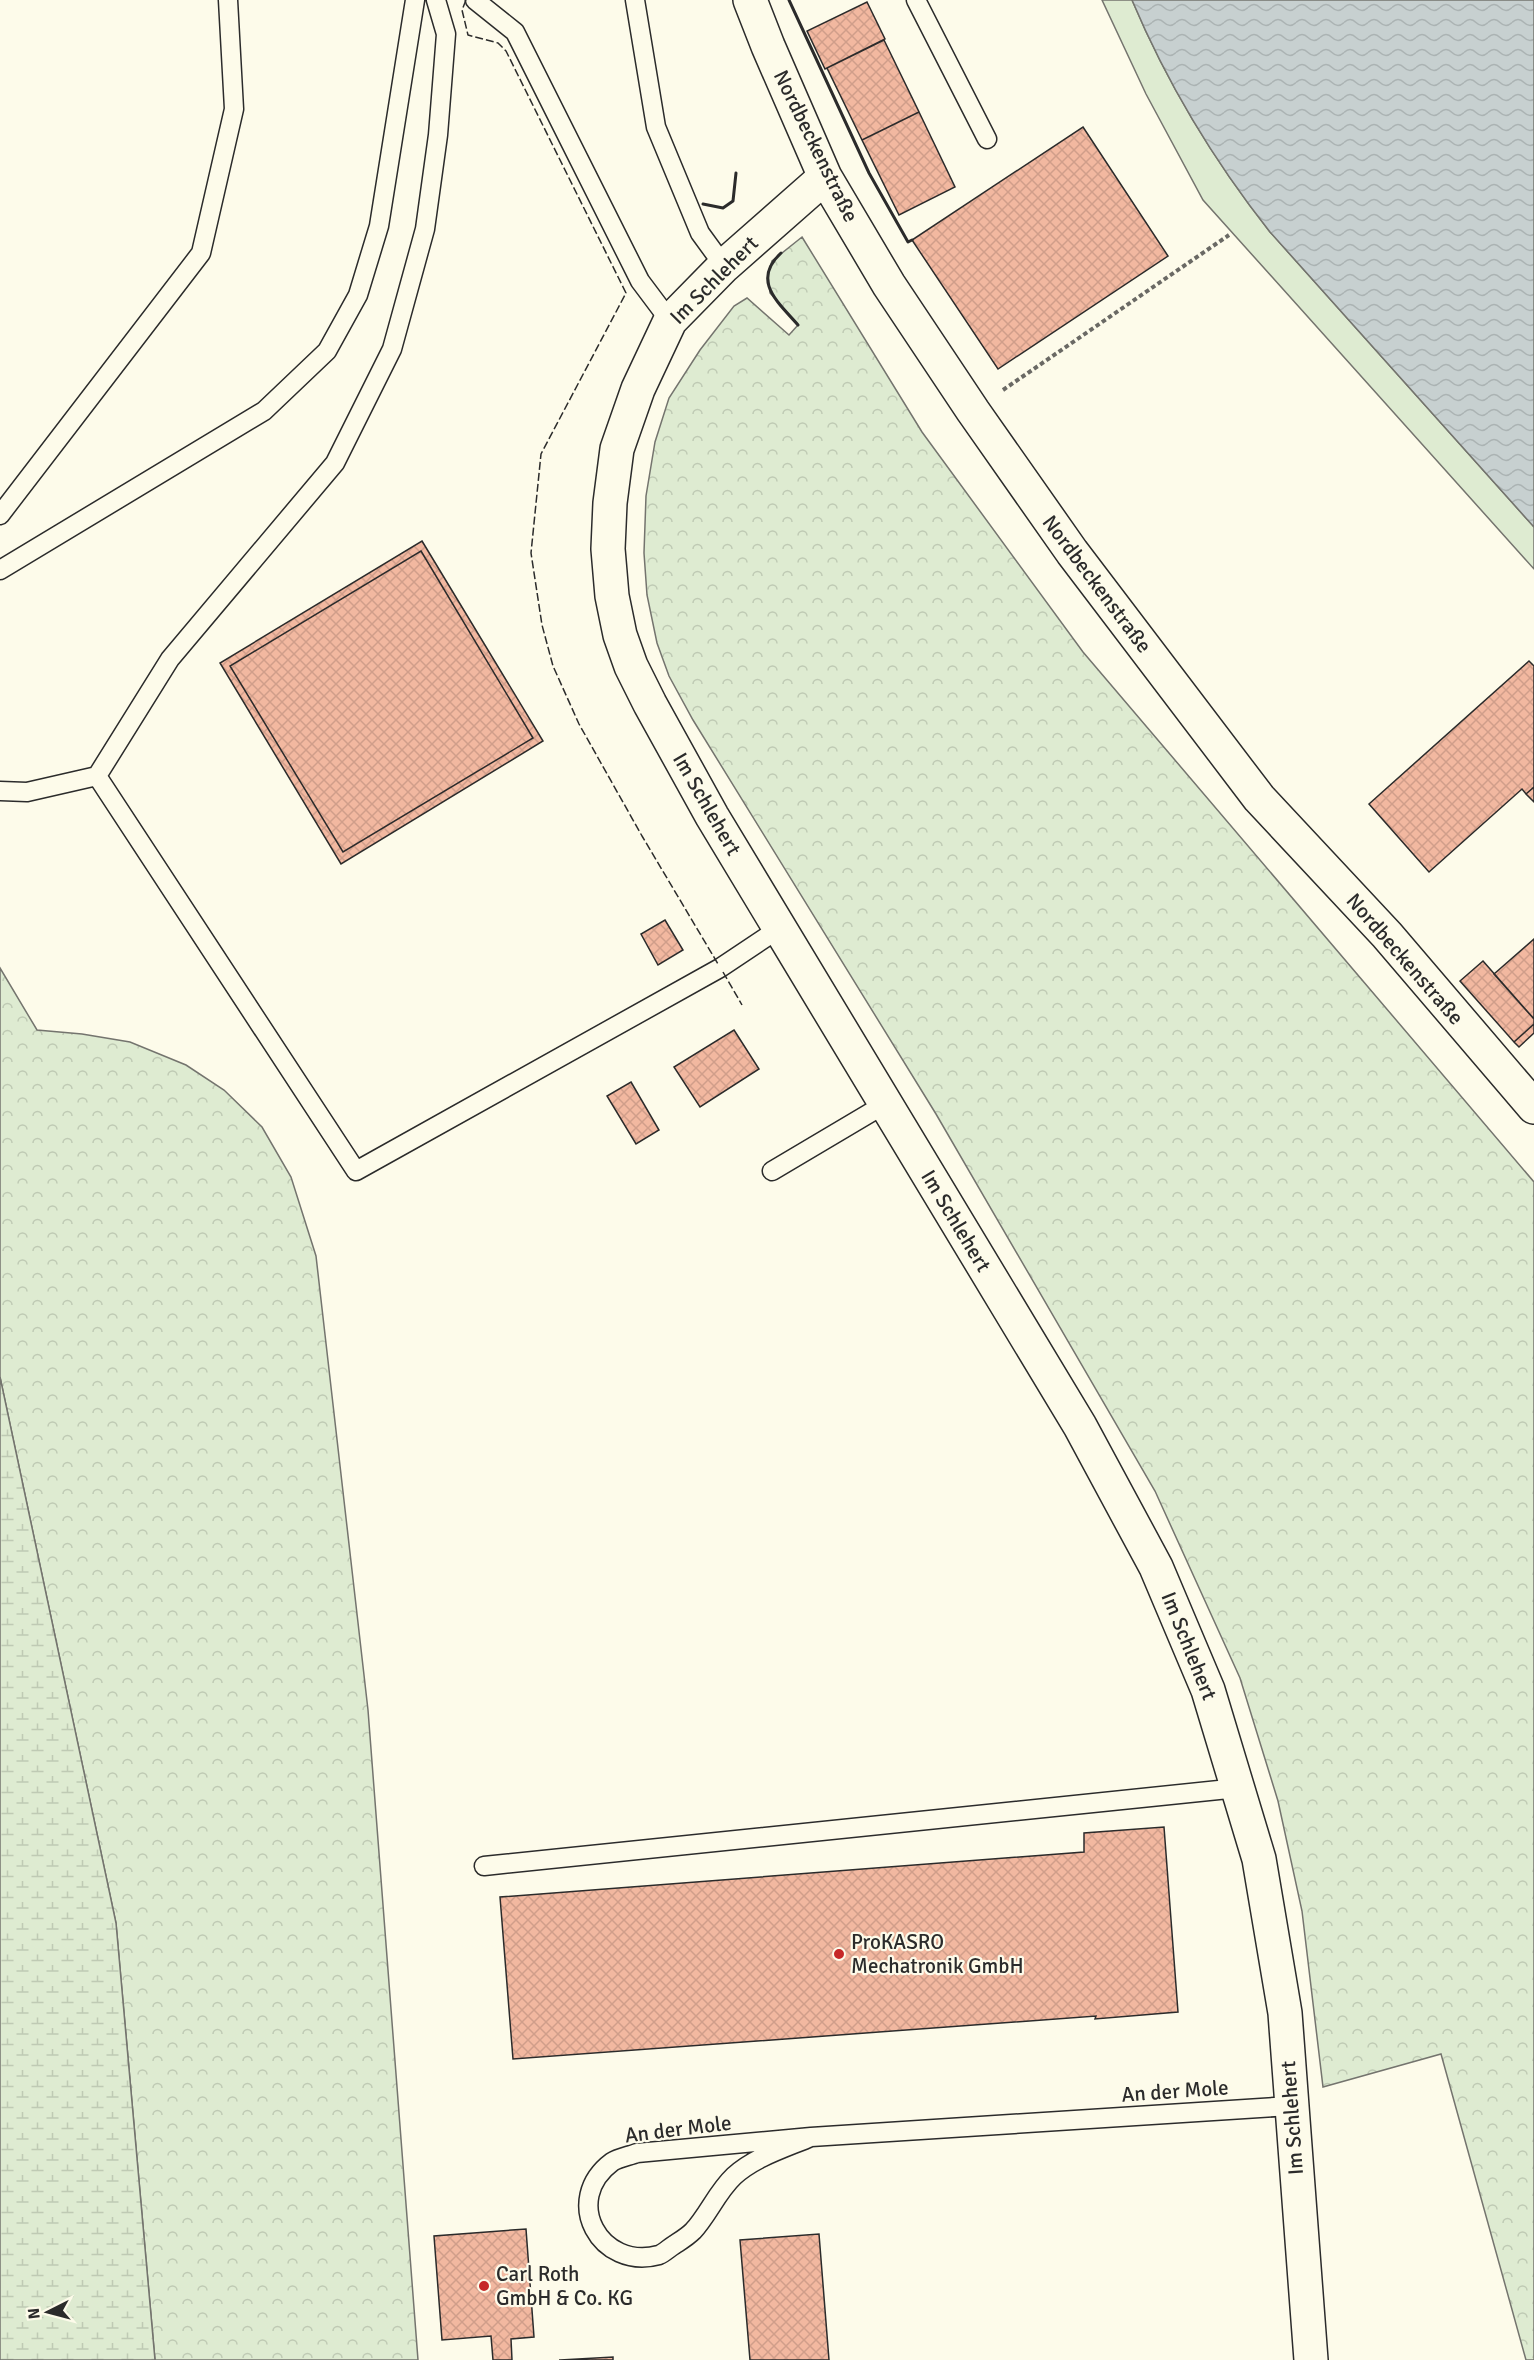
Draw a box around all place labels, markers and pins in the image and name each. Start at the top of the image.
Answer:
place label: ProKASRO Mechatronik GmbH [851,1929,1024,1979]
marker: ProKASRO Mechatronik GmbH [832,1947,846,1961]
place label: Carl Roth GmbH & Co. KG [496,2261,633,2311]
marker: Carl Roth GmbH & Co. KG [477,2279,491,2293]

